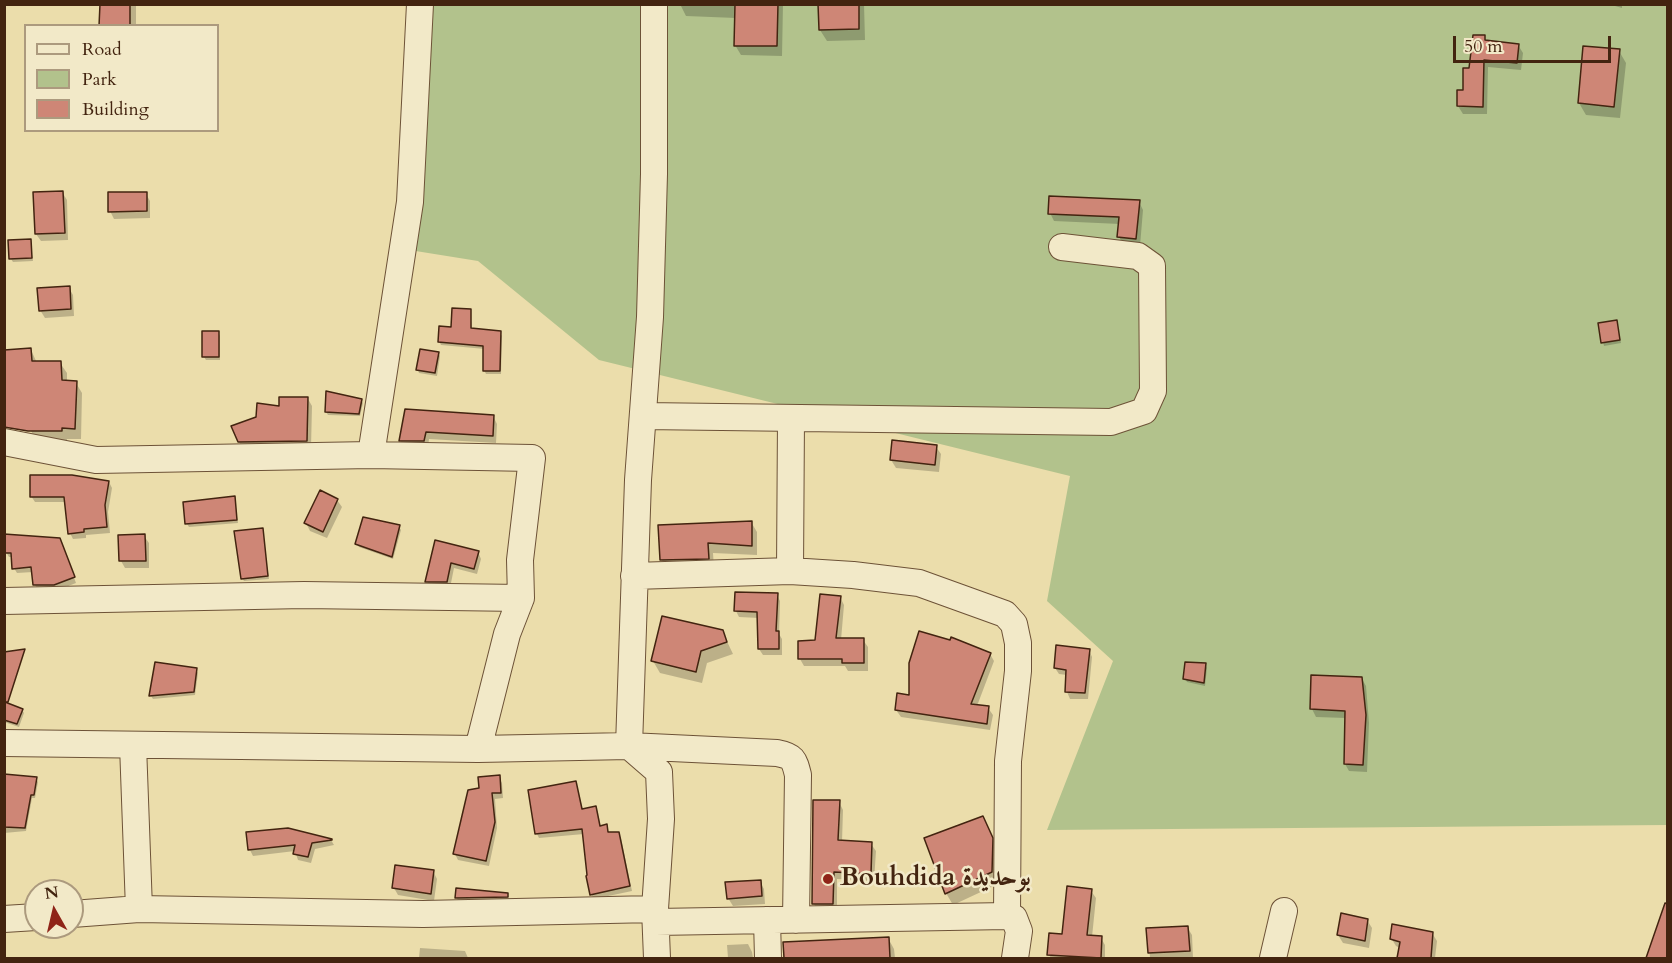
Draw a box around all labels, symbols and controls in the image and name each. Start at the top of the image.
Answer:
legend [24,24,219,132]
scale bar [1456,24,1614,62]
text: 50 m [1464,34,1503,59]
text: Road [82,37,122,62]
text: Park [82,67,117,92]
text: Building [82,97,149,122]
place label: Bouhdida بوحديدة [840,863,1031,895]
marker: Bouhdida بوحديدة [821,872,835,886]
north arrow [24,879,84,939]
text: N [43,881,60,905]

